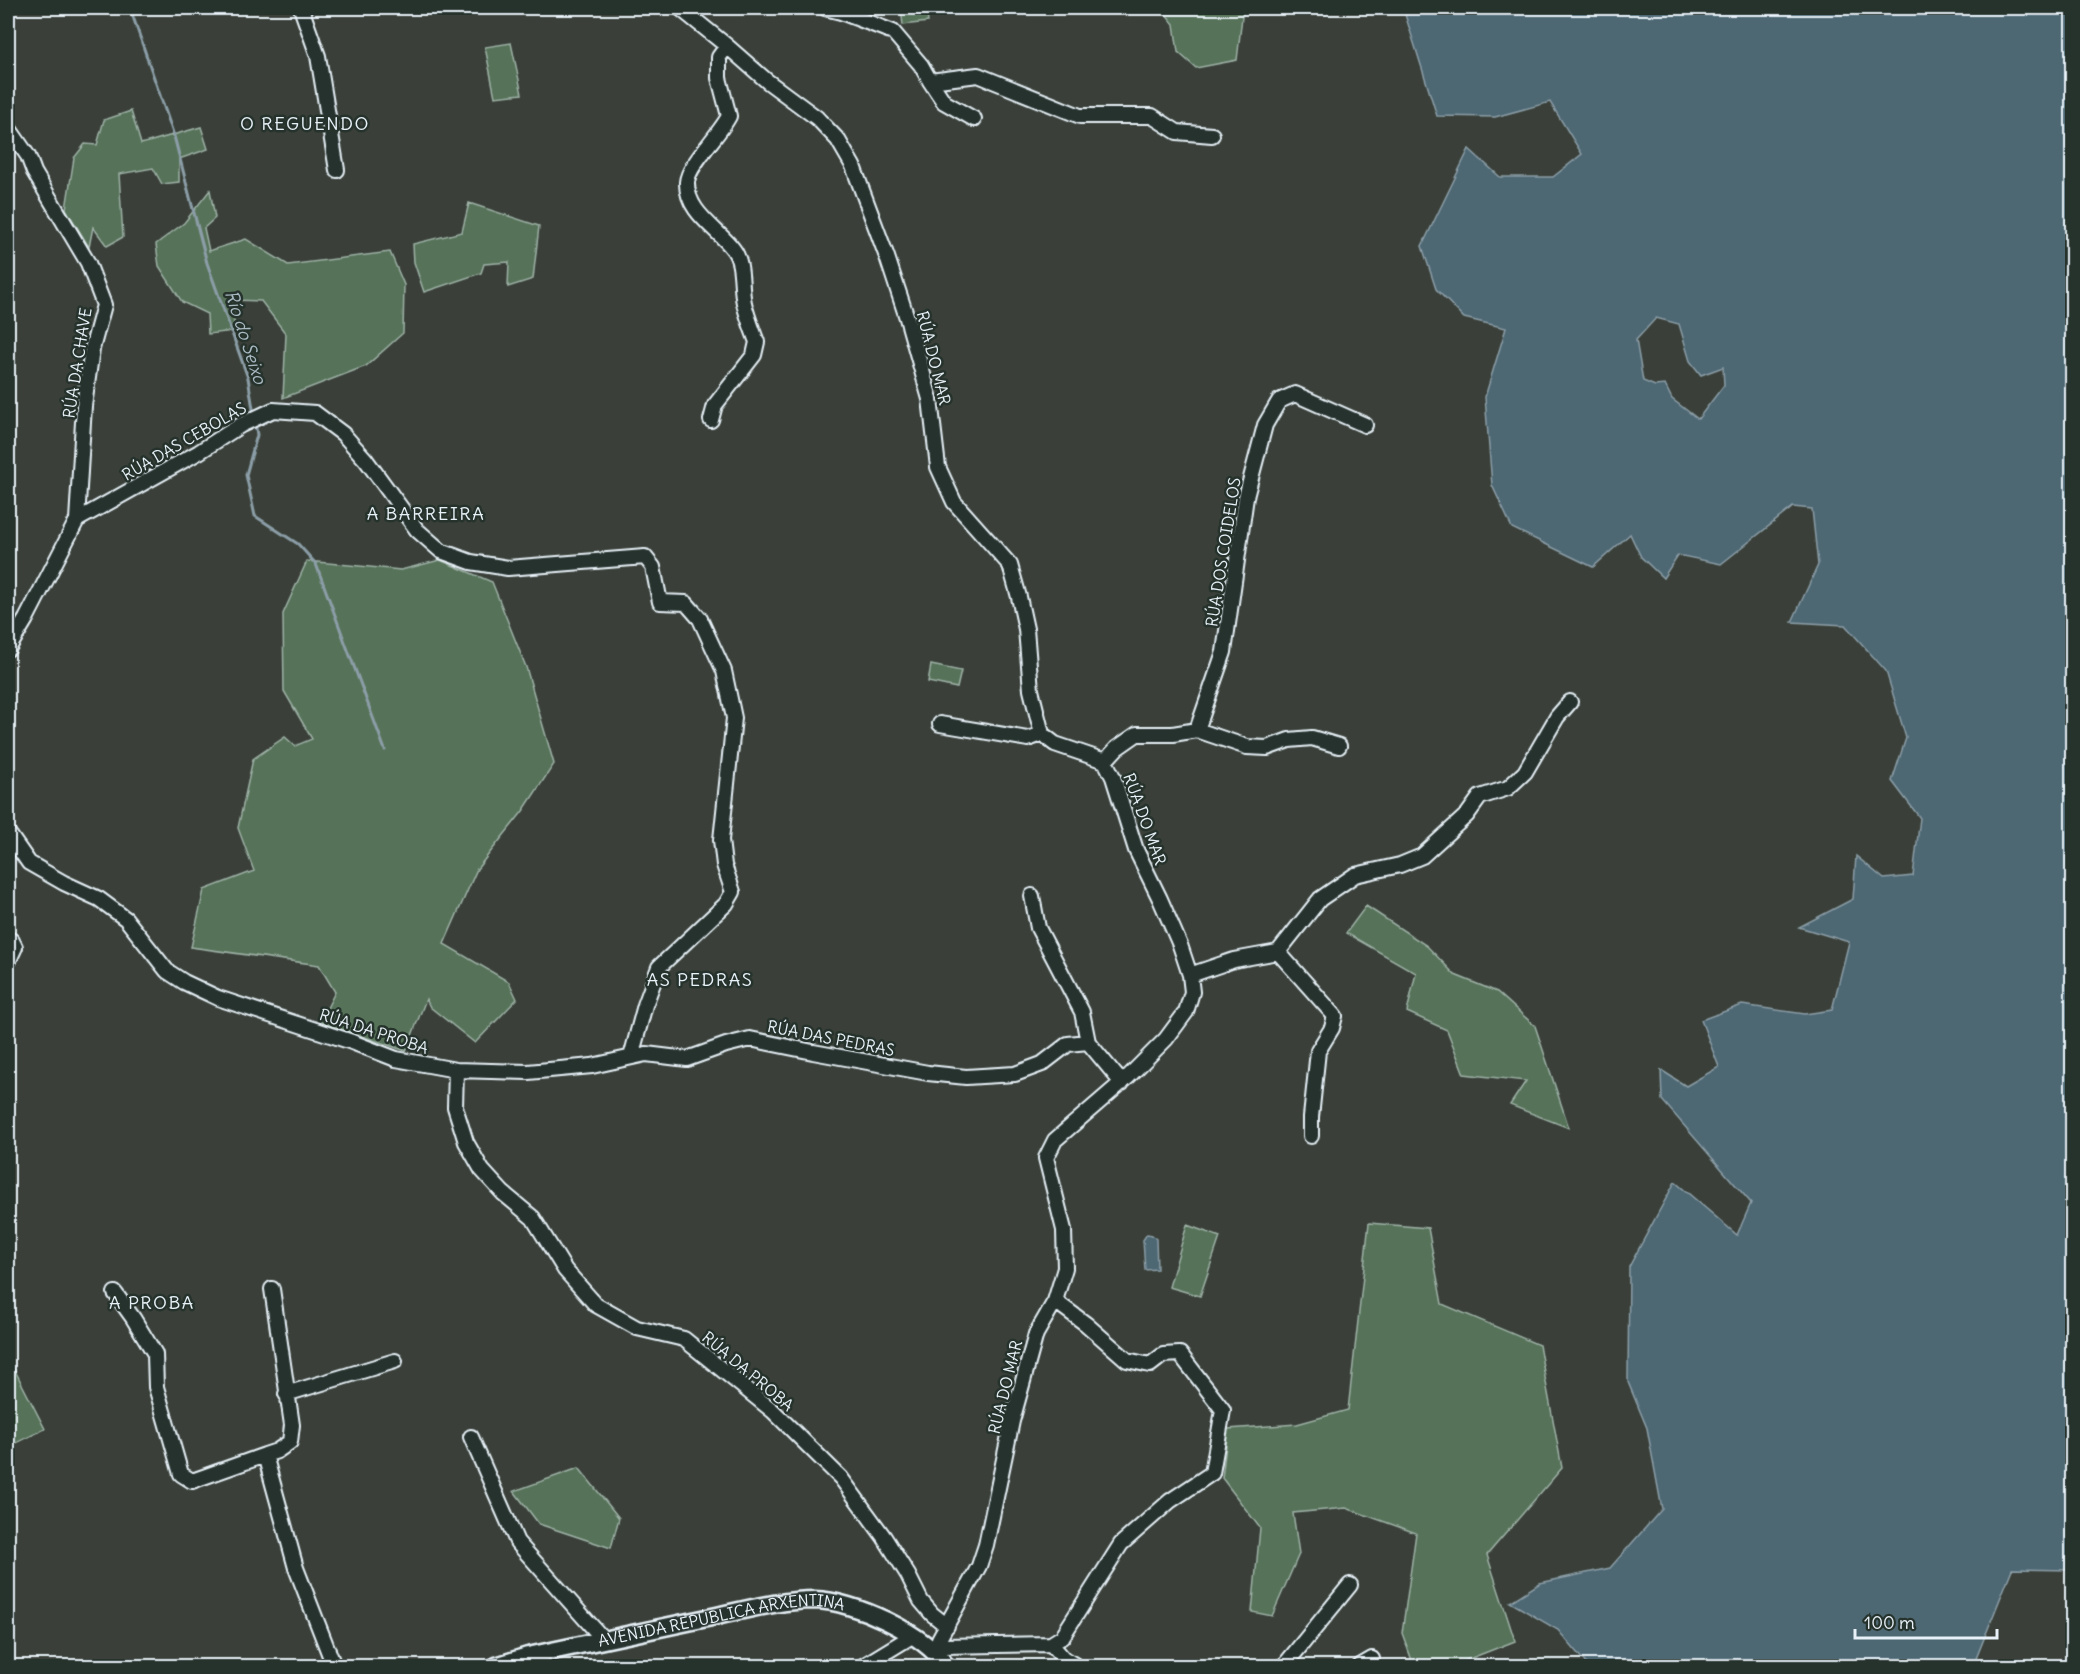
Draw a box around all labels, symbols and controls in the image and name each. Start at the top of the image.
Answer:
district label: O REGUENDO [240,112,370,135]
water label: Río do Seixo [220,287,272,388]
street label: RÚA DA CHAVE [58,306,96,420]
street label: RÚA DO MAR [913,309,955,407]
street label: RÚA DAS CEBOLAS [118,397,250,485]
street label: RÚA DOS COIDELOS [1201,476,1245,628]
district label: A BARREIRA [367,502,485,525]
street label: RÚA DO MAR [1119,770,1171,868]
district label: AS PEDRAS [647,968,753,991]
street label: RÚA DA PROBA [317,1004,431,1058]
street label: RÚA DAS PEDRAS [766,1016,896,1060]
district label: A PROBA [109,1291,195,1314]
street label: RÚA DA PROBA [698,1327,798,1415]
street label: RÚA DO MAR [984,1338,1026,1436]
street label: AVENIDA REPÚBLICA ARXENTINA [596,1590,847,1651]
scale bar [1855,1602,1998,1640]
text: 100 m [1864,1611,1915,1634]

